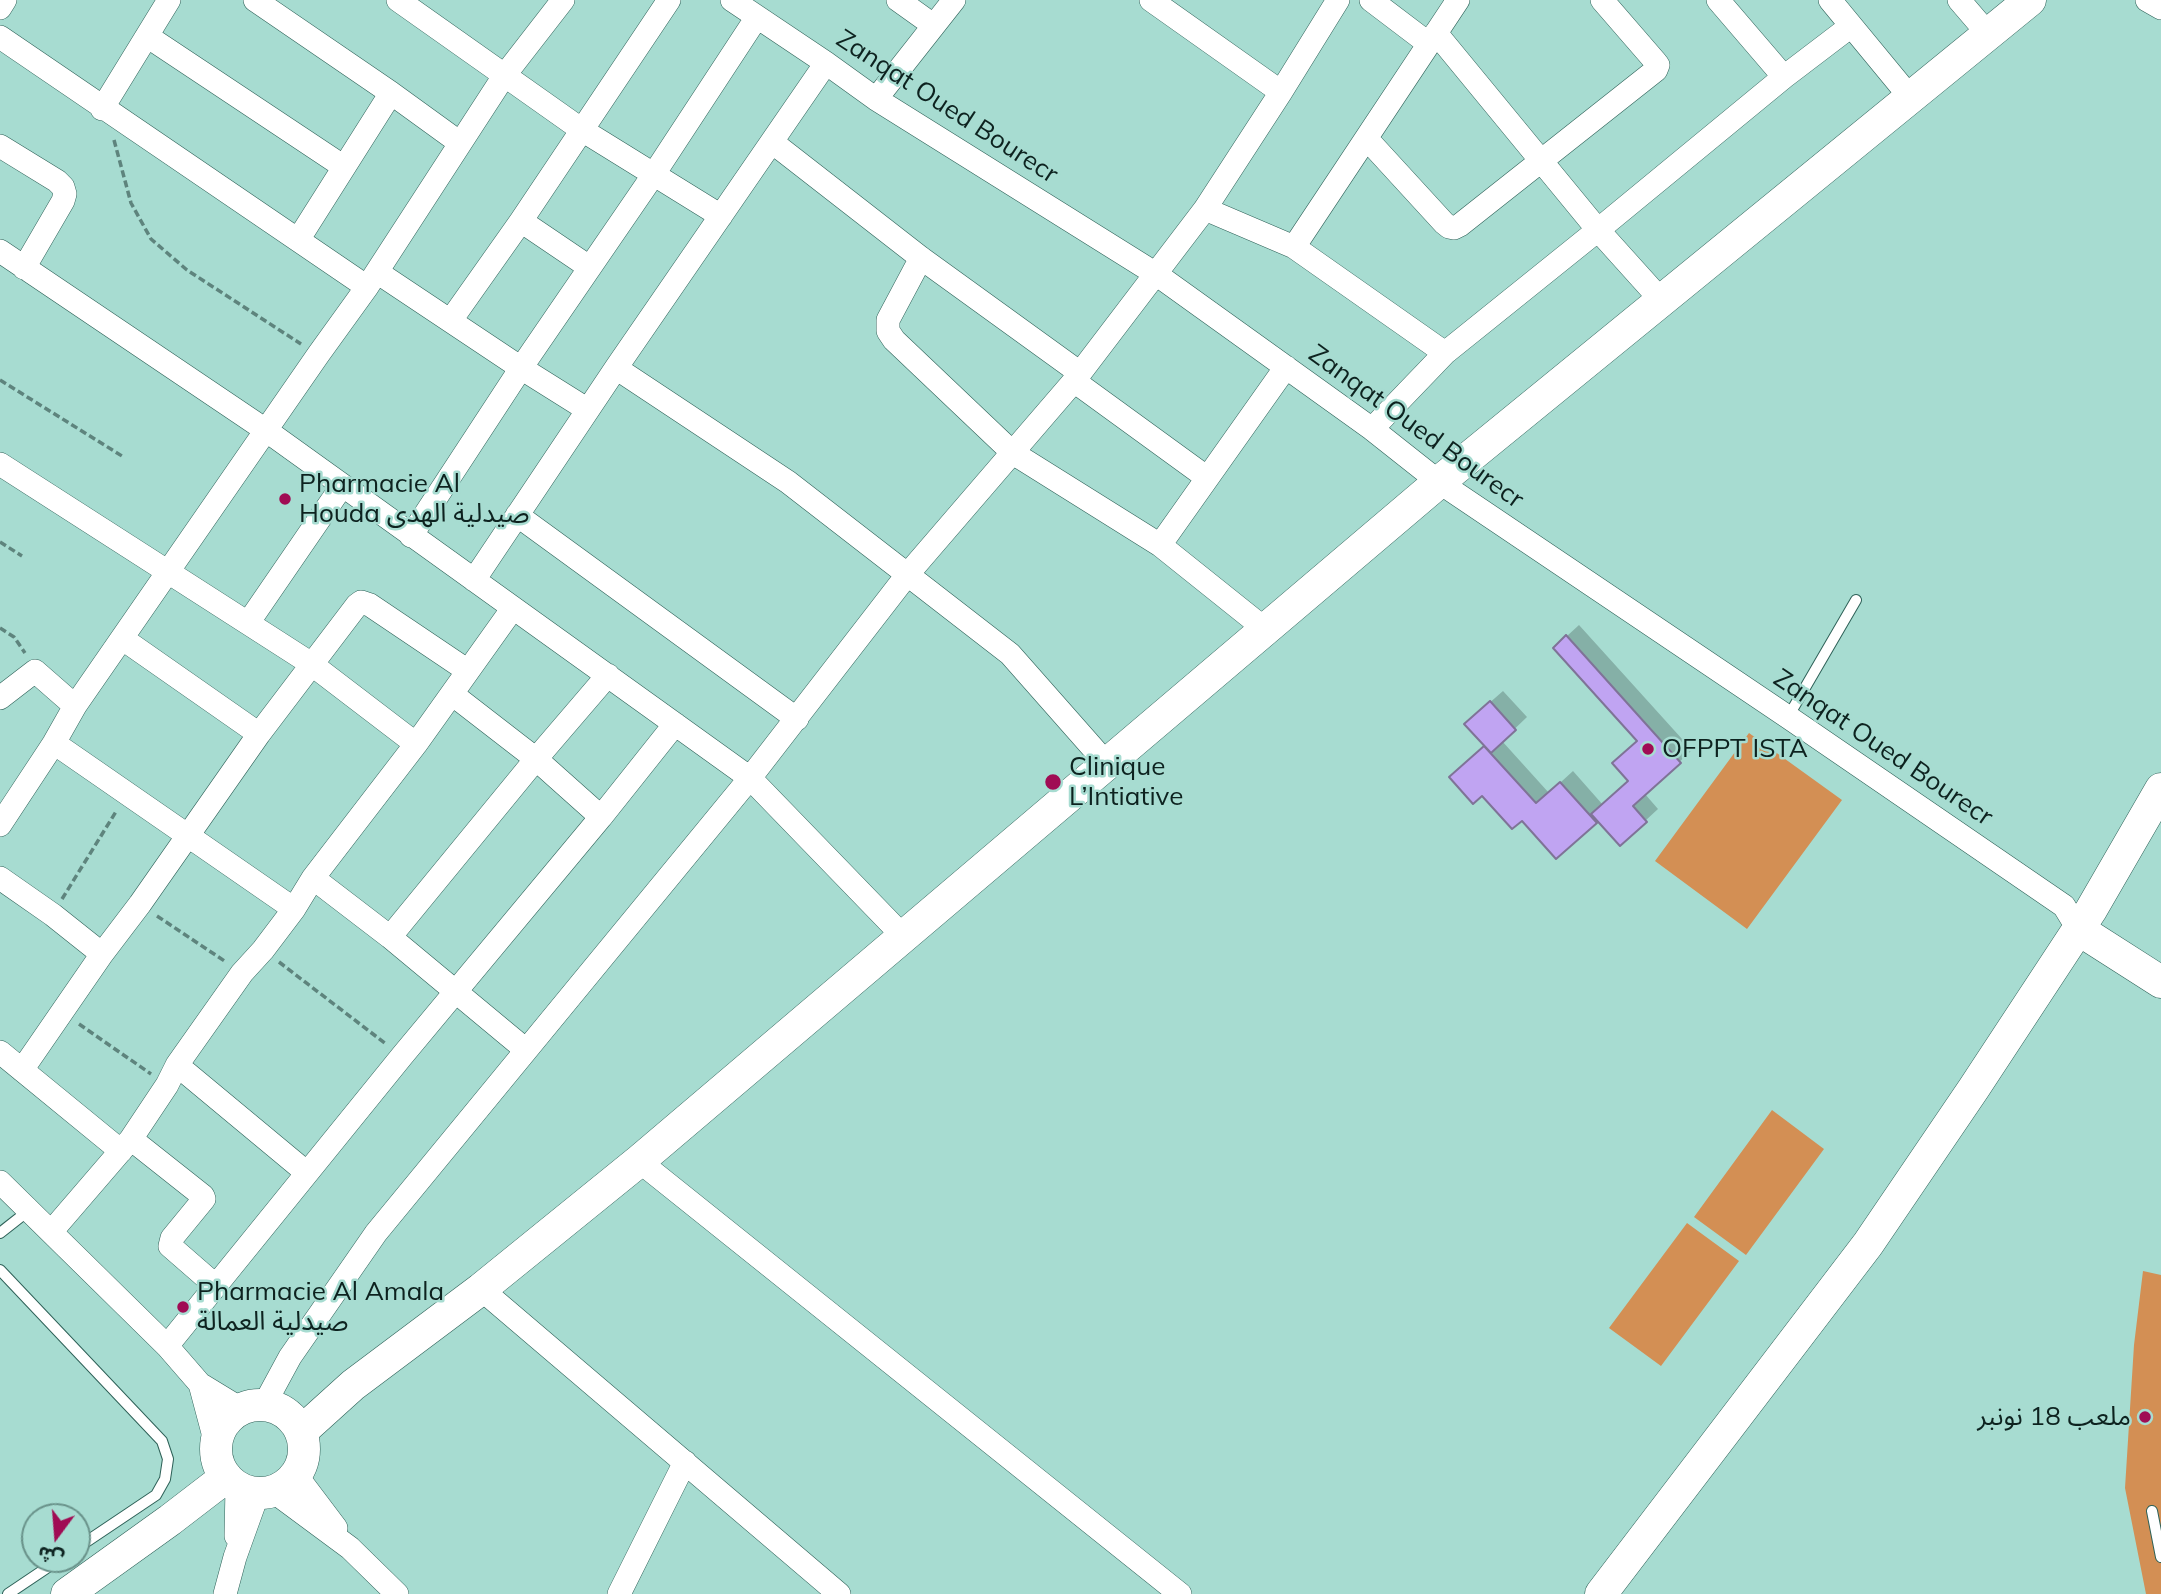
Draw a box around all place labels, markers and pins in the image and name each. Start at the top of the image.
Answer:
place label: Pharmacie Al Houda صيدلية الهدى [299,468,529,530]
marker: Pharmacie Al Houda صيدلية الهدى [277,491,293,507]
place label: OFPPT ISTA [1662,733,1808,765]
marker: OFPPT ISTA [1640,741,1656,757]
place label: Clinique L’Intiative [1069,751,1183,812]
marker: Clinique L’Intiative [1043,772,1063,792]
place label: Pharmacie Al Amala صيدلية العمالة [197,1276,444,1338]
marker: Pharmacie Al Amala صيدلية العمالة [175,1299,191,1315]
place label: ملعب 18 نونبر [1977,1401,2131,1433]
marker: ملعب 18 نونبر [2137,1409,2153,1425]

